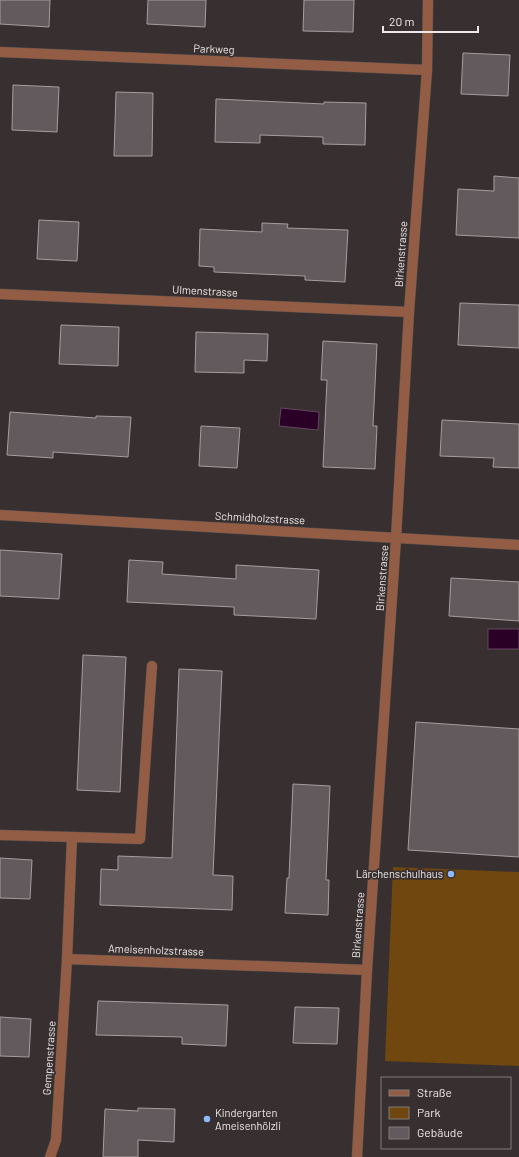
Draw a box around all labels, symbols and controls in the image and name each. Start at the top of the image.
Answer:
scale bar [383,8,478,34]
text: 20 m [389,14,415,28]
street label: Parkweg [193,41,235,56]
street label: Birkenstrasse [392,220,409,287]
street label: Ulmenstrasse [172,282,238,299]
street label: Schmidholzstrasse [215,509,306,526]
street label: Birkenstrasse [373,544,390,611]
place label: Lärchenschulhaus [356,867,443,880]
marker: Lärchenschulhaus [446,869,456,879]
street label: Birkenstrasse [349,891,366,958]
street label: Ameisenholzstrasse [108,941,204,958]
street label: Gempenstrasse [39,1020,58,1096]
legend [381,1077,511,1149]
text: Straße [417,1085,452,1099]
text: Park [417,1105,441,1119]
place label: Kindergarten Ameisenhölzli [215,1106,281,1132]
marker: Kindergarten Ameisenhölzli [202,1114,212,1124]
text: Gebäude [417,1125,463,1139]

